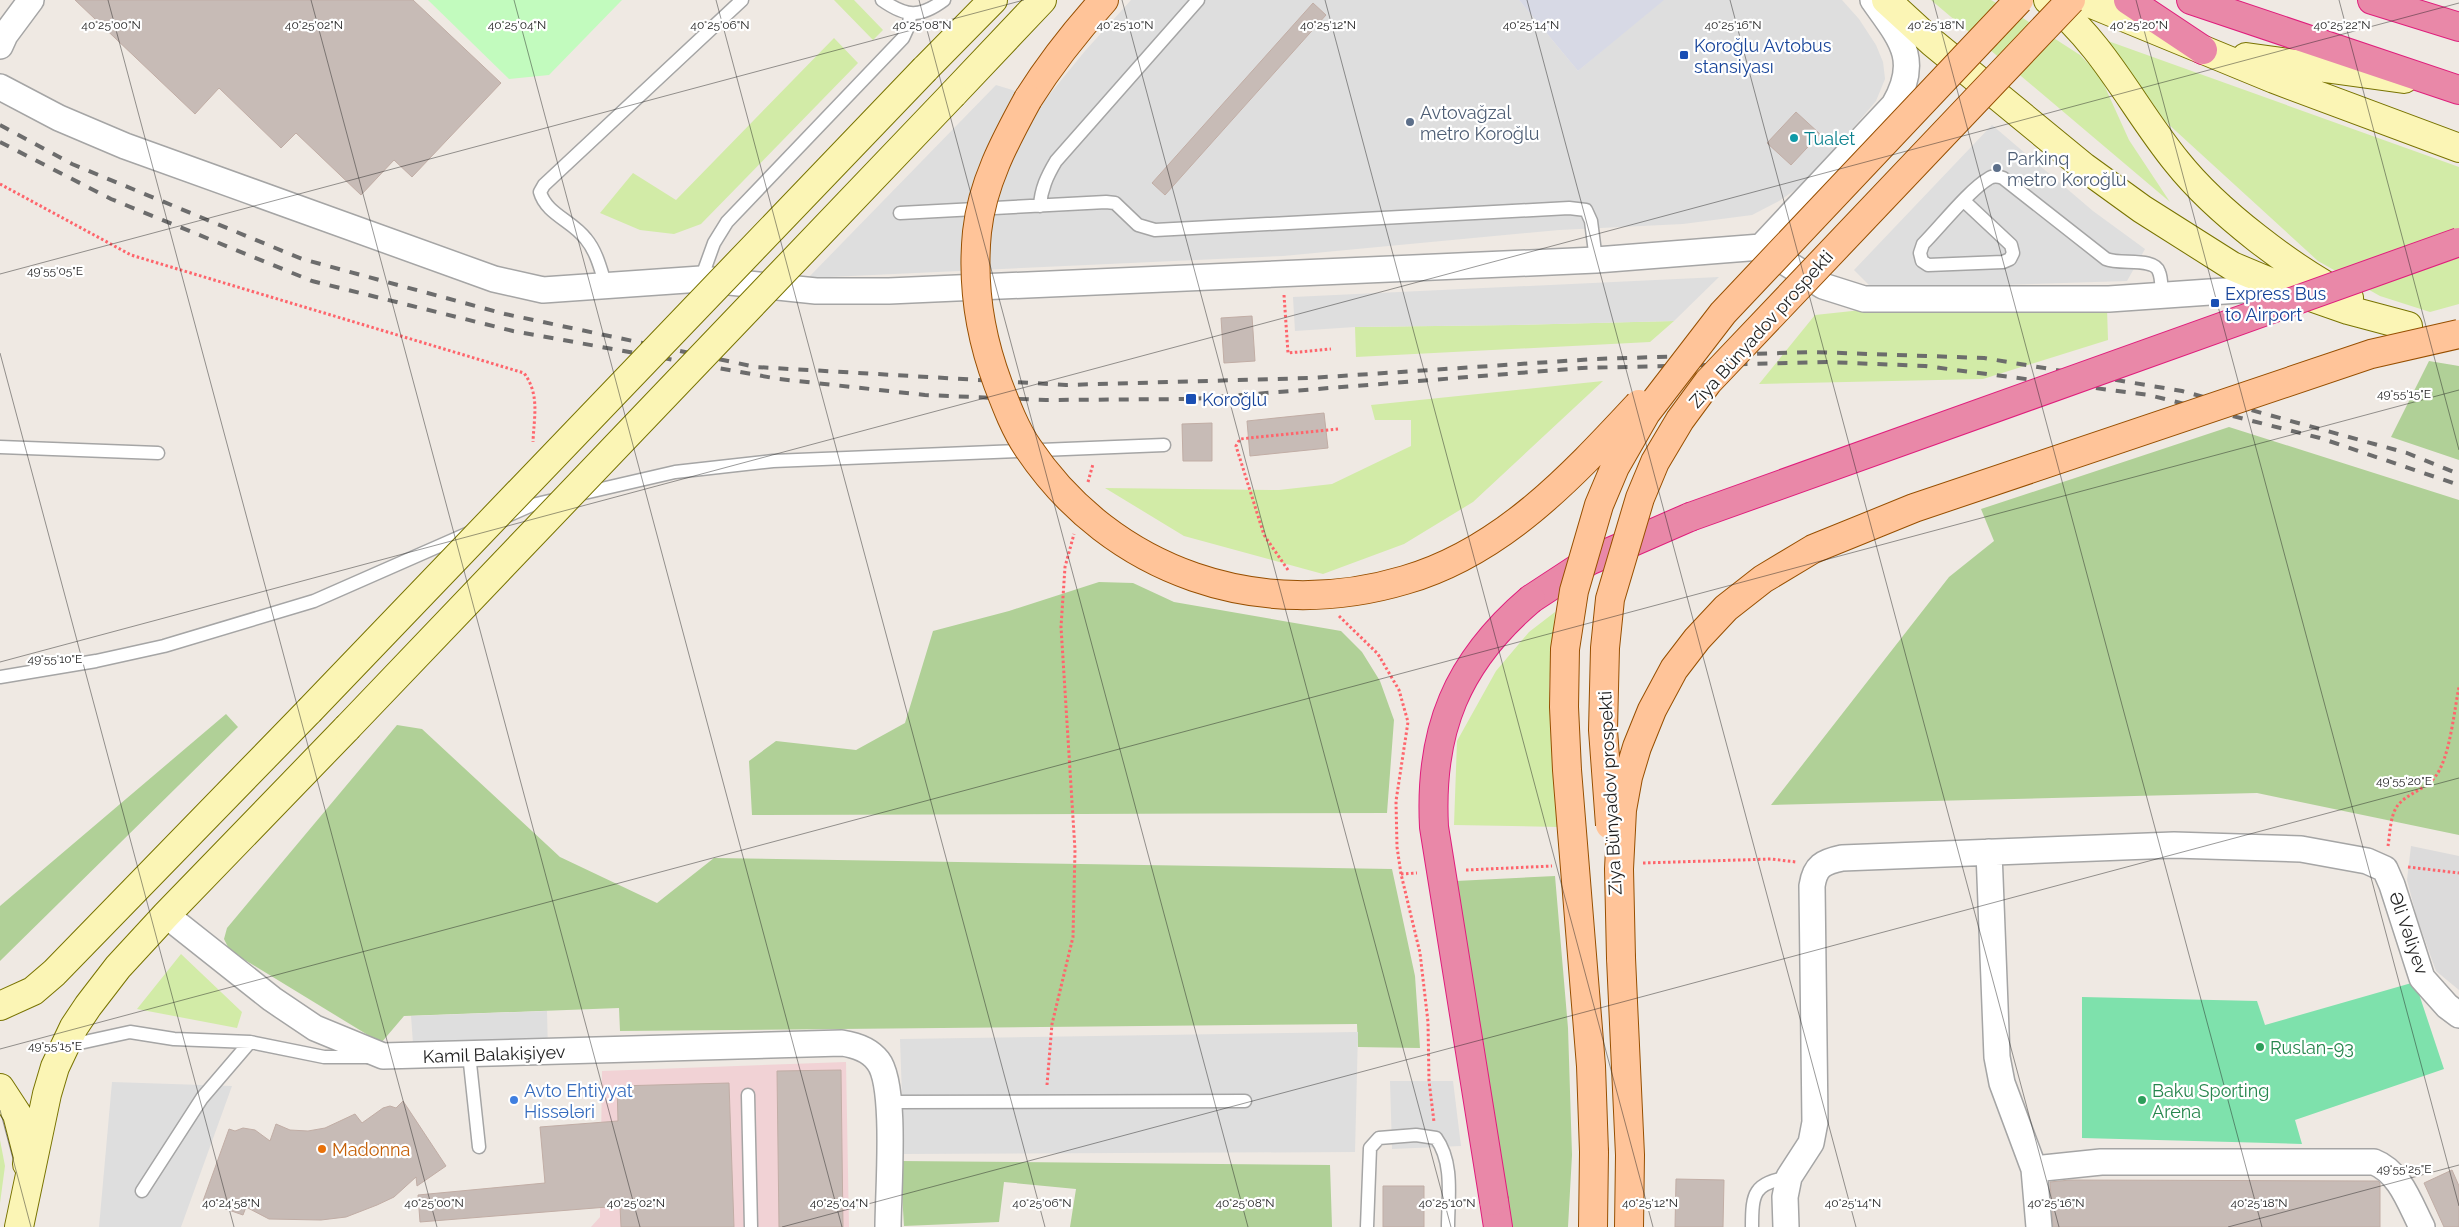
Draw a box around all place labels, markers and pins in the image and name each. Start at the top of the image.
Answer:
place label: Koroğlu Avtobus stansiyası [1694,35,1832,77]
marker: Koroğlu Avtobus stansiyası [1678,49,1690,61]
place label: Avtovağzal metro Koroğlu [1420,102,1540,144]
marker: Avtovağzal metro Koroğlu [1404,116,1416,128]
place label: Tualet [1804,128,1855,149]
marker: Tualet [1788,132,1800,144]
place label: Parkinq metro Koroğlu [2007,148,2127,190]
marker: Parkinq metro Koroğlu [1991,162,2003,174]
place label: Express Bus to Airport [2225,283,2326,325]
marker: Express Bus to Airport [2209,297,2221,309]
place label: Koroğlu [1202,389,1267,410]
marker: Koroğlu [1184,392,1198,406]
place label: Ruslan-93 [2270,1037,2354,1058]
marker: Ruslan-93 [2254,1041,2266,1053]
place label: Avto Ehtiyyat Hissәlәri [524,1080,633,1122]
place label: Baku Sporting Arena [2152,1080,2269,1122]
marker: Avto Ehtiyyat Hissәlәri [508,1094,520,1106]
marker: Baku Sporting Arena [2136,1094,2148,1106]
place label: Madonna [332,1139,410,1160]
marker: Madonna [316,1143,328,1155]

